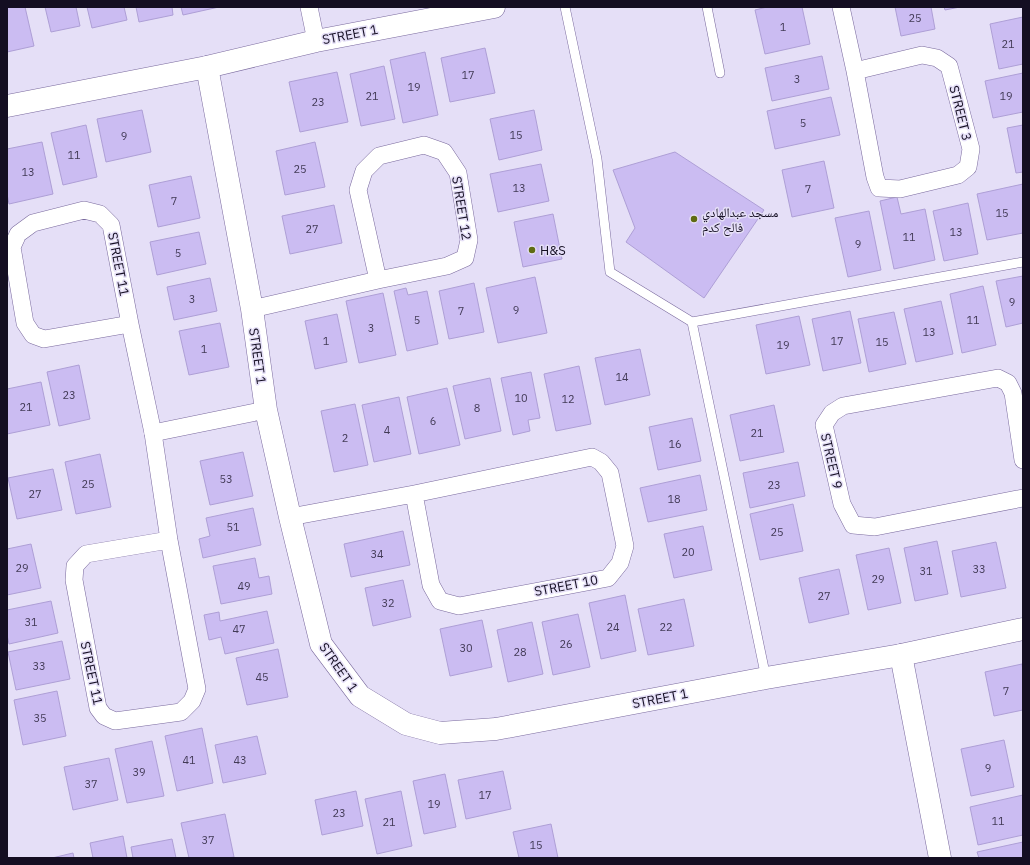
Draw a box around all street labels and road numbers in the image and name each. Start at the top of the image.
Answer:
street label: STREET 1 [321,21,380,48]
street label: STREET 3 [945,84,976,143]
street label: STREET 12 [448,175,475,241]
street label: STREET 11 [104,231,133,298]
street label: STREET 1 [245,327,270,385]
street label: STREET 9 [817,432,846,491]
street label: STREET 10 [533,571,600,600]
street label: STREET 1 [315,639,362,696]
street label: STREET 11 [77,640,107,707]
street label: STREET 1 [631,685,690,712]

